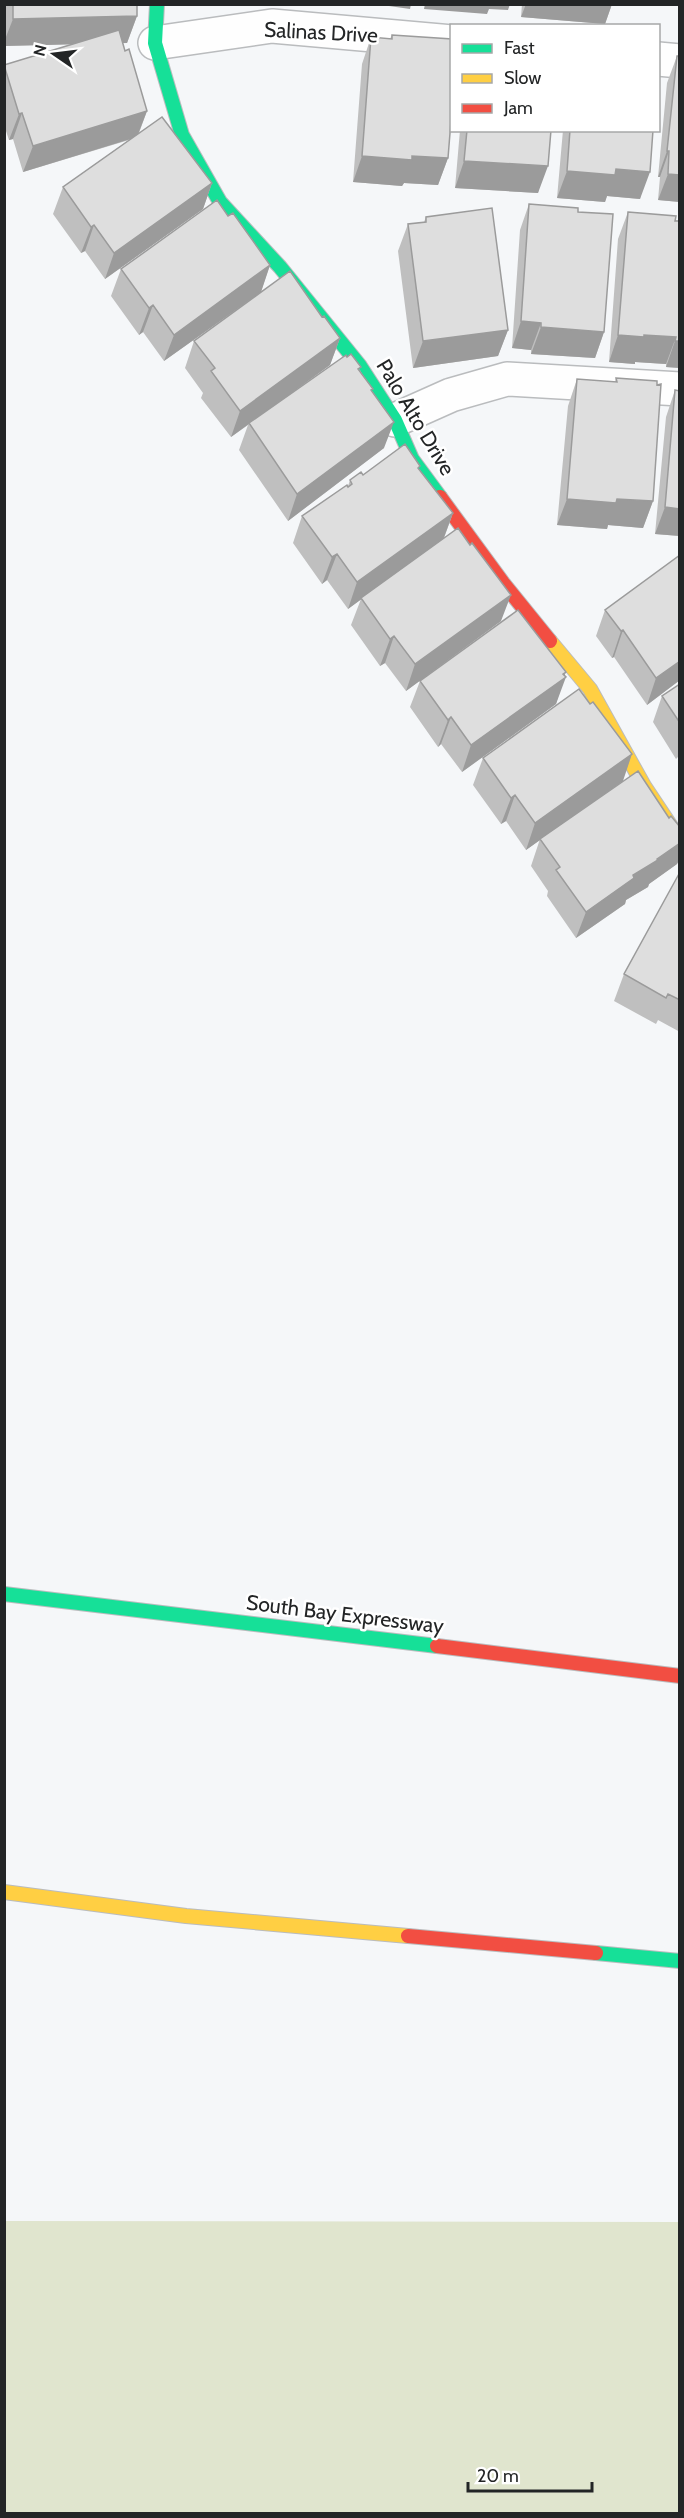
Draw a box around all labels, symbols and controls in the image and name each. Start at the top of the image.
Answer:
street label: Salinas Drive [263,17,379,47]
north arrow [24,24,84,84]
legend [450,24,660,132]
text: Fast [504,37,535,59]
text: N [29,43,51,58]
text: Slow [504,67,541,89]
text: Jam [503,97,533,119]
street label: Palo Alto Drive [372,354,461,480]
street label: South Bay Expressway [245,1589,446,1639]
scale bar [468,2455,592,2493]
text: 20 m [477,2465,519,2487]

